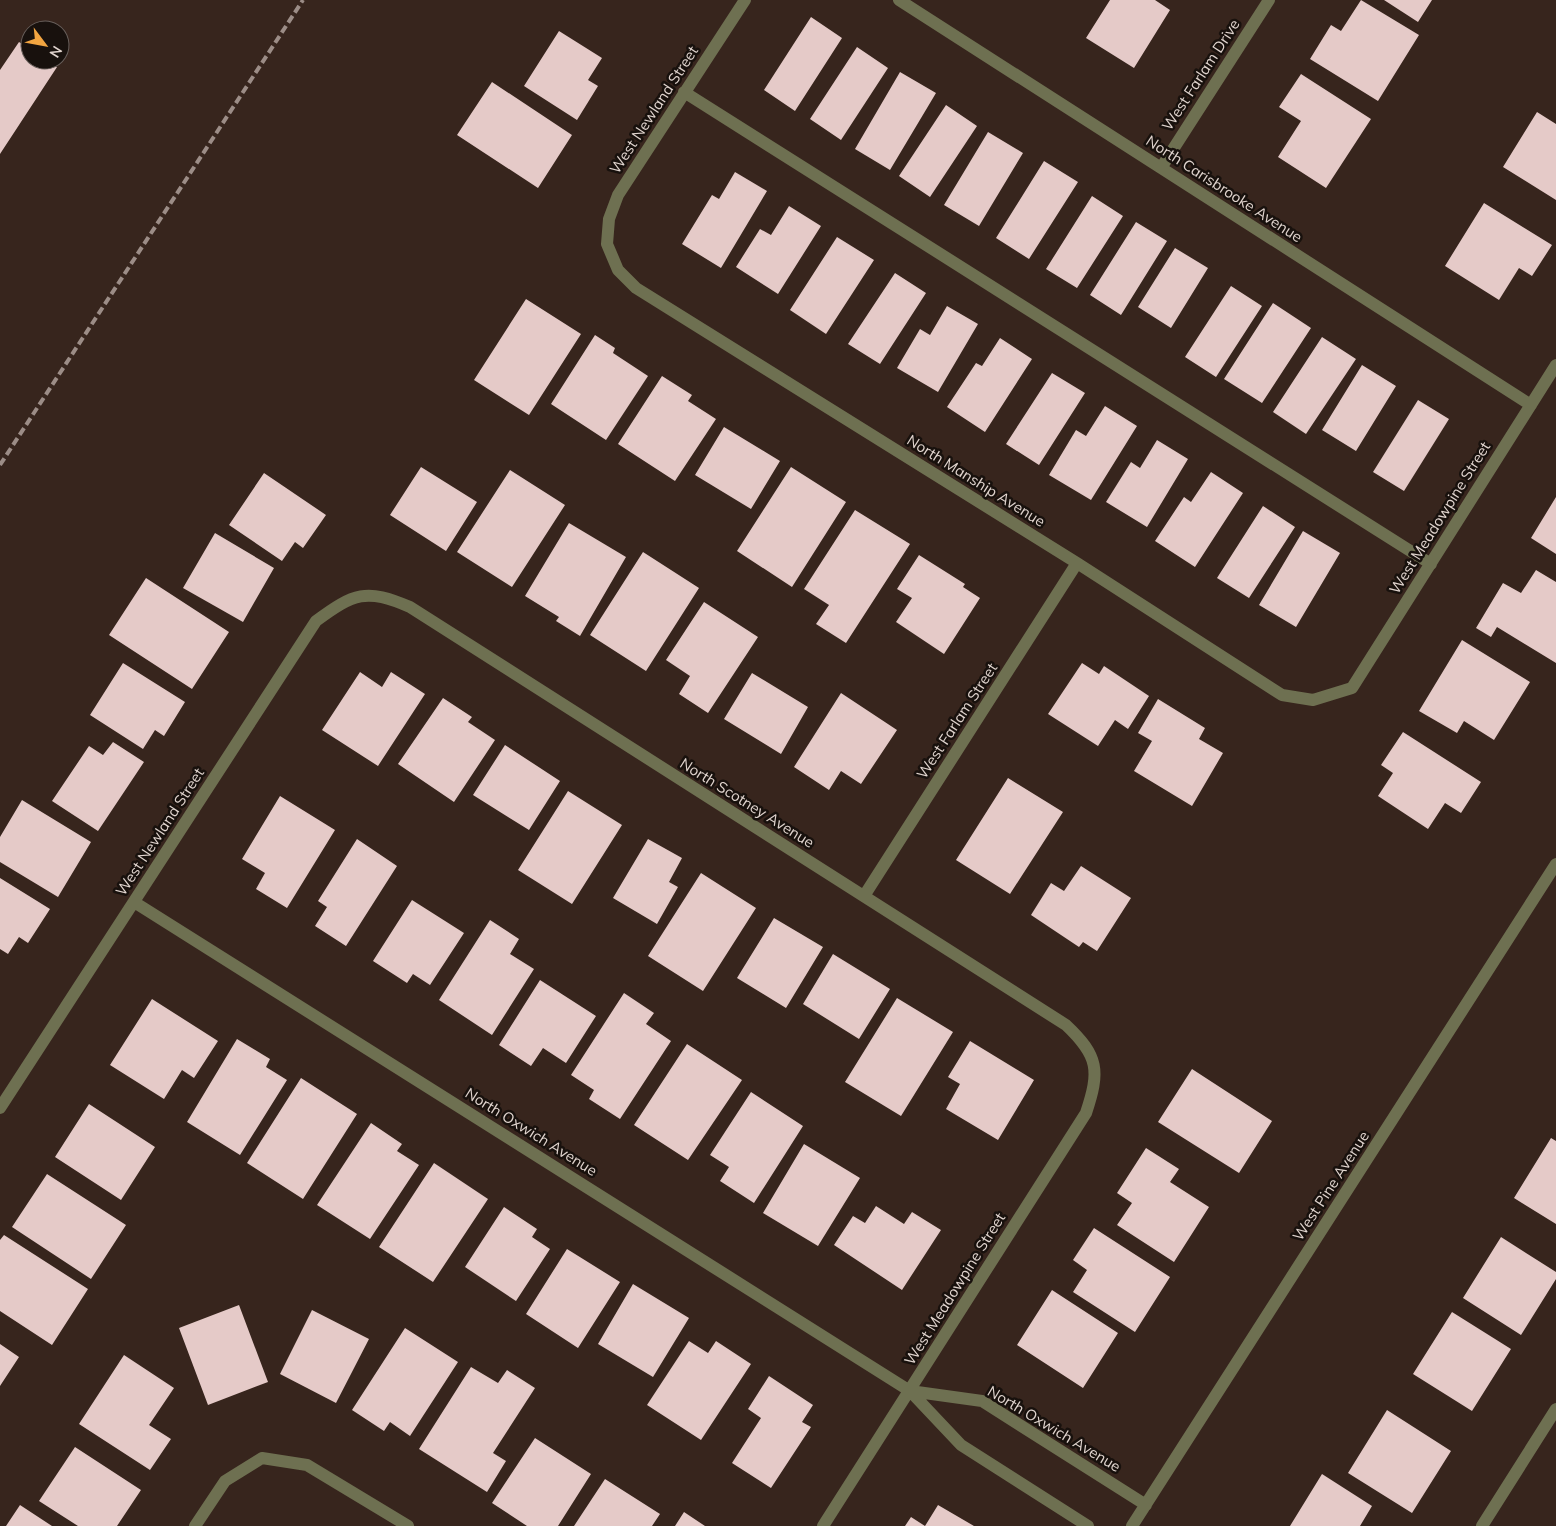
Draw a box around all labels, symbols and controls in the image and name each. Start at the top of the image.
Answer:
street label: West Farlam Drive [1157,15,1244,134]
north arrow [20,20,70,70]
street label: West Newland Street [605,42,702,177]
text: N [46,43,66,61]
street label: North Carisbrooke Avenue [1143,131,1306,246]
street label: North Manship Avenue [904,430,1049,531]
street label: West Meadowpine Street [1385,438,1494,597]
street label: West Farlam Street [912,659,1001,782]
street label: North Scotney Avenue [677,753,818,852]
street label: West Newland Street [111,764,208,899]
street label: North Oxwich Avenue [462,1083,601,1180]
street label: West Pine Avenue [1288,1127,1373,1244]
street label: West Meadowpine Street [900,1209,1009,1368]
street label: North Oxwich Avenue [984,1381,1124,1476]

